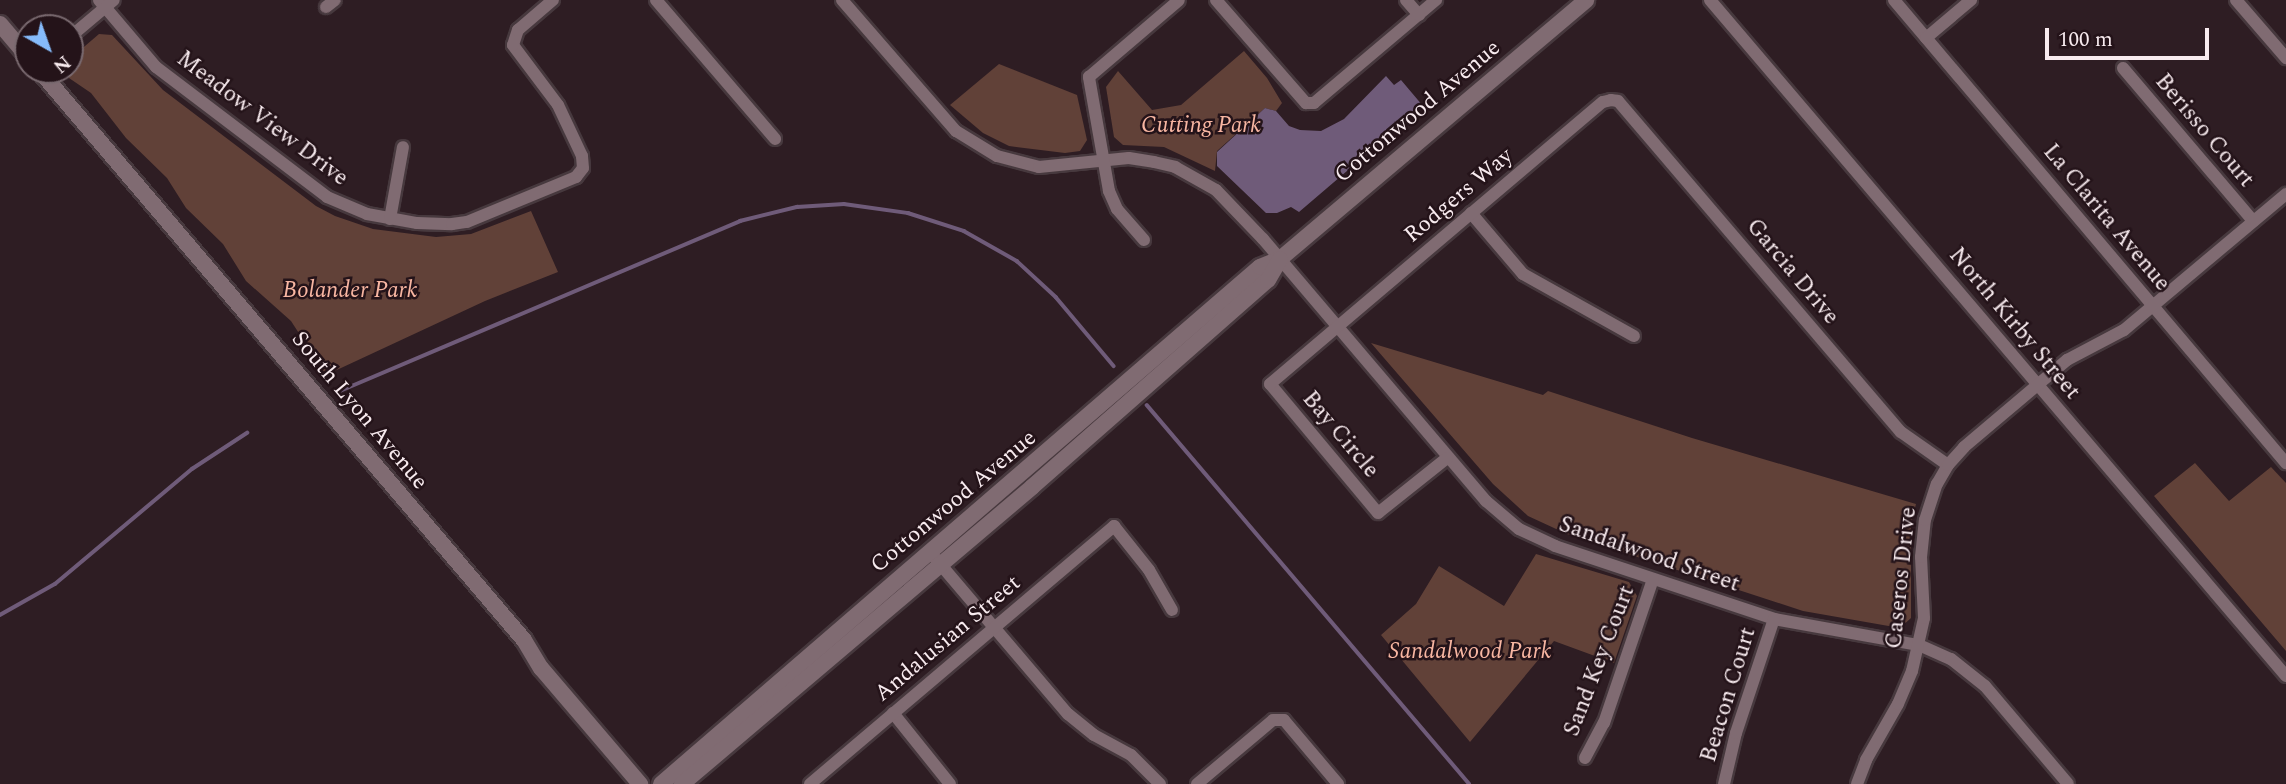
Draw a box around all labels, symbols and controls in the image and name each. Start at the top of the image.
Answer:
north arrow [14,14,84,84]
scale bar [2048,14,2212,58]
text: 100 m [2058,24,2113,56]
street label: Cottonwood Avenue [1330,35,1506,189]
street label: Meadow View Drive [171,45,353,193]
text: N [46,48,77,80]
street label: Berisso Court [2148,69,2260,193]
park label: Cutting Park [1141,112,1261,140]
street label: La Clarita Avenue [2036,139,2176,297]
street label: Rodgers Way [1399,143,1519,249]
street label: Garcia Drive [1740,213,1844,331]
street label: North Kirby Street [1942,242,2086,406]
park label: Bolander Park [283,277,417,305]
street label: South Lyon Avenue [285,326,433,496]
street label: Bay Circle [1296,386,1384,484]
street label: Cottonwood Avenue [866,425,1042,579]
street label: Caseros Drive [1881,506,1923,650]
street label: Sandalwood Street [1555,511,1743,599]
street label: Andalusian Street [869,570,1027,708]
street label: Sand Key Court [1559,582,1641,740]
street label: Beacon Court [1695,624,1763,766]
park label: Sandalwood Park [1389,638,1551,666]

